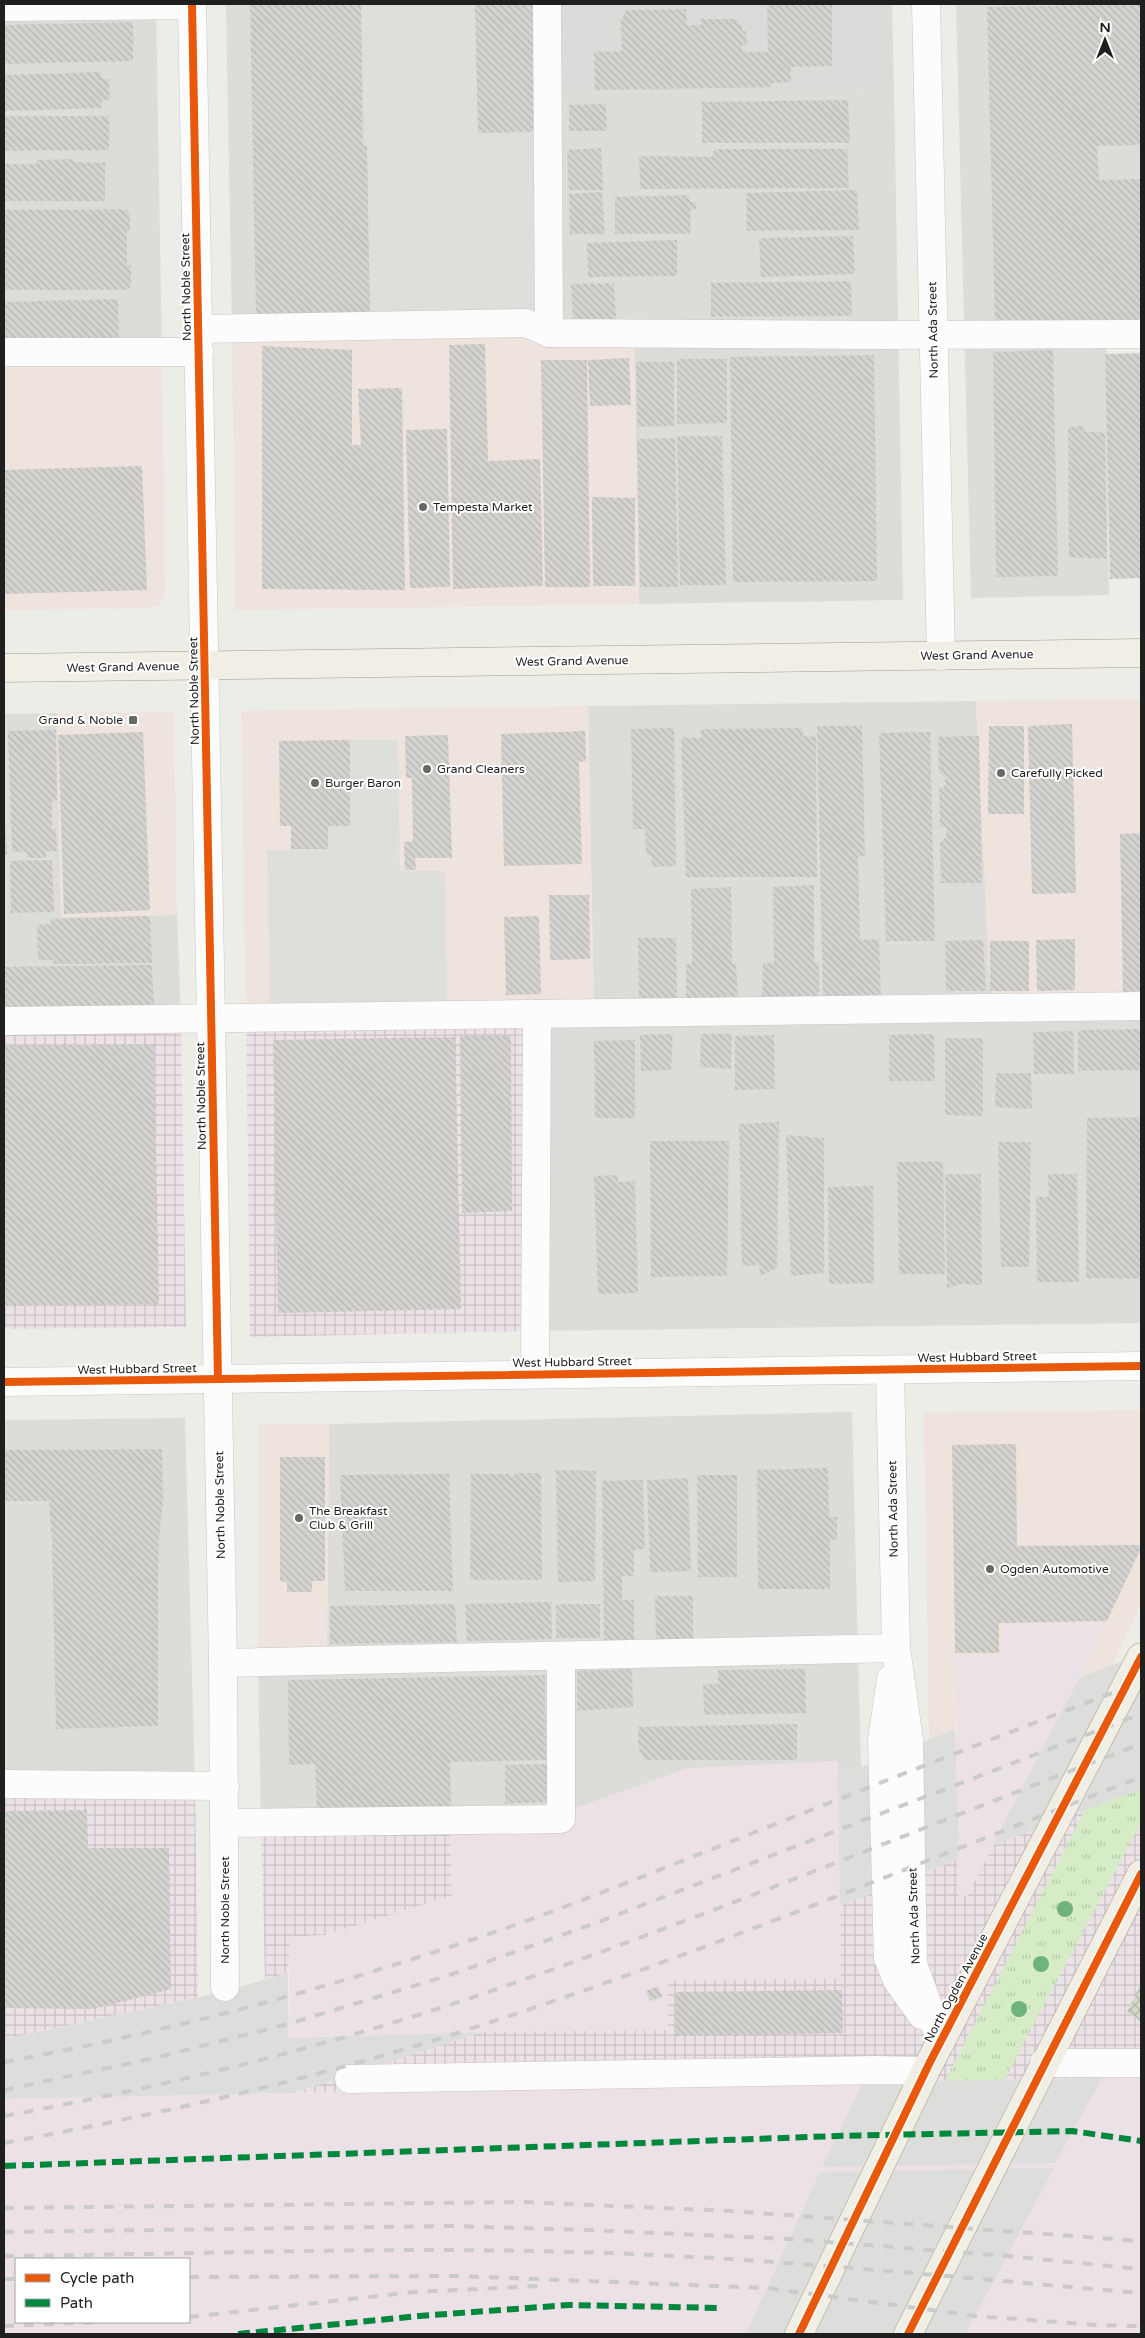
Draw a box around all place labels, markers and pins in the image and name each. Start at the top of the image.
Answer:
place label: Tempesta Market [433,500,533,514]
marker: Tempesta Market [417,501,429,513]
place label: Grand & Noble [39,713,123,727]
marker: Grand & Noble [127,714,139,726]
place label: Grand Cleaners [437,762,525,776]
marker: Grand Cleaners [421,763,433,775]
place label: Carefully Picked [1011,766,1103,780]
marker: Carefully Picked [995,767,1007,779]
place label: Burger Baron [325,776,401,790]
marker: Burger Baron [309,777,321,789]
place label: The Breakfast Club & Grill [309,1504,388,1532]
marker: The Breakfast Club & Grill [293,1512,305,1524]
place label: Ogden Automotive [1000,1562,1109,1576]
marker: Ogden Automotive [984,1563,996,1575]

